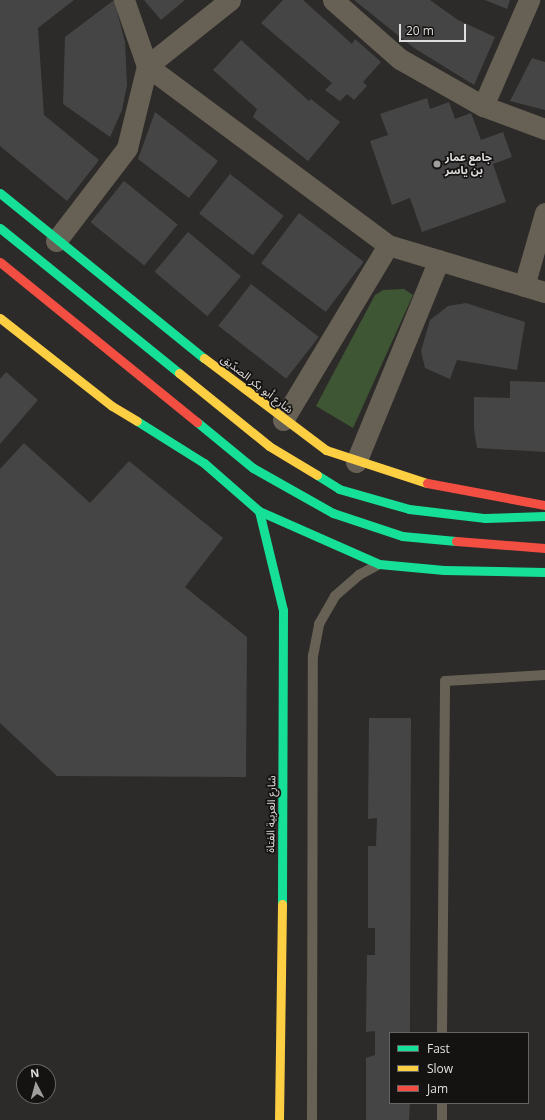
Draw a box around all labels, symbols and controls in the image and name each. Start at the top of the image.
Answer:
scale bar [401,16,468,42]
text: 20 m [406,22,434,39]
place label: جامع عمار بن ياسر [445,151,492,177]
marker: جامع عمار بن ياسر [432,159,442,169]
street label: شارع أبو بكر الصدّيق [218,352,296,416]
street label: شارع العربية الفتاة [264,775,278,853]
legend [389,1032,529,1104]
text: Fast [427,1040,450,1057]
text: Slow [427,1060,453,1077]
north arrow [16,1064,56,1104]
text: N [30,1065,40,1080]
text: Jam [427,1080,448,1097]

